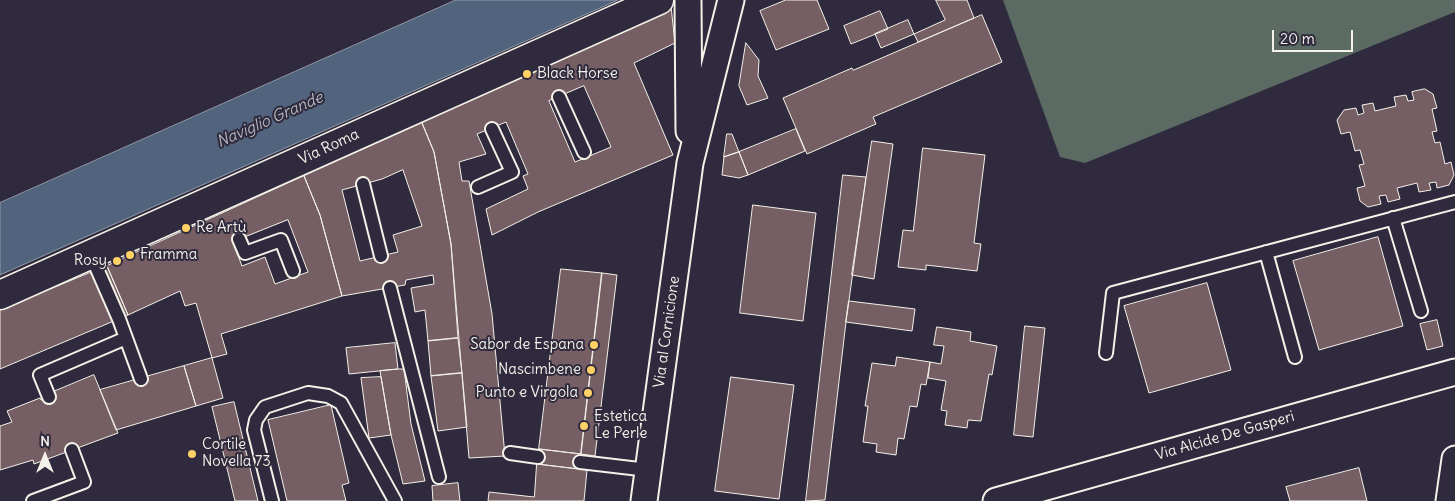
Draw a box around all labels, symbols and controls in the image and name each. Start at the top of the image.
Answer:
scale bar [1275,20,1356,52]
text: 20 m [1280,29,1315,48]
place label: Black Horse [537,65,618,83]
marker: Black Horse [521,68,533,80]
water label: Naviglio Grande [214,88,326,152]
street label: Via Roma [296,125,362,169]
place label: Re Artù [196,219,246,237]
marker: Re Artù [180,222,192,234]
place label: Framma [140,246,197,264]
marker: Framma [124,249,136,261]
place label: Rosy [74,252,107,270]
marker: Rosy [111,255,123,267]
street label: Via al Cornicione [650,275,684,389]
place label: Sabor de Espana [470,336,584,354]
marker: Sabor de Espana [588,339,600,351]
place label: Nascimbene [498,361,581,379]
marker: Nascimbene [585,364,597,376]
place label: Punto e Virgola [476,384,578,402]
marker: Punto e Virgola [582,387,594,399]
place label: Estetica Le Perle [594,408,647,443]
street label: Via Alcide De Gasperi [1153,408,1297,464]
marker: Estetica Le Perle [578,420,590,432]
north arrow [20,431,70,481]
text: N [40,432,50,450]
place label: Cortile Novella 73 [202,436,271,471]
marker: Cortile Novella 73 [186,448,198,460]

